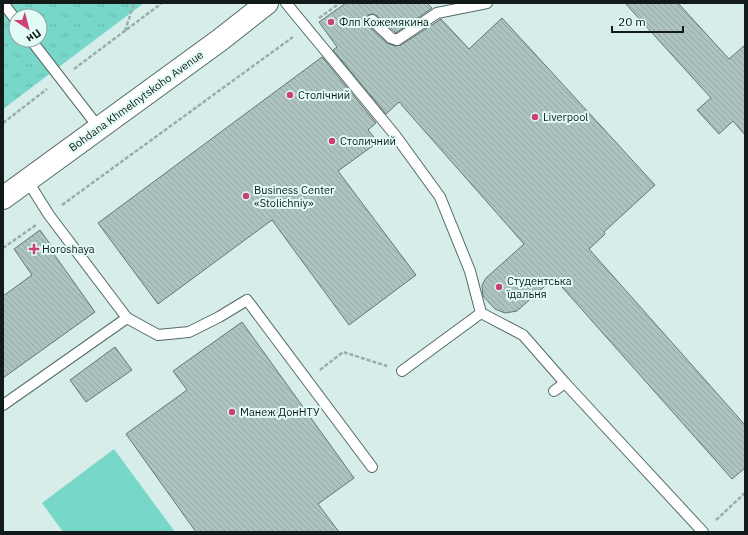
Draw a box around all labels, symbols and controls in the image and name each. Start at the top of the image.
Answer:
north arrow [8,8,48,48]
scale bar [612,8,683,34]
text: 20 m [618,14,646,29]
place label: Флп Кожемякина [339,15,429,29]
marker: Флп Кожемякина [326,17,336,27]
text: Пн [24,26,44,46]
street label: Bohdana Khmelnytskoho Avenue [66,47,206,155]
place label: Столічний [298,88,350,102]
marker: Столічний [285,90,295,100]
place label: Liverpool [543,110,588,124]
marker: Liverpool [530,112,540,122]
place label: Столичний [340,134,396,148]
marker: Столичний [327,136,337,146]
place label: Business Center «Stolichniy» [254,183,334,210]
marker: Business Center «Stolichniy» [241,191,251,201]
place label: Horoshaya [42,242,95,256]
marker: Horoshaya [29,244,39,254]
place label: Студентська їдальня [506,274,572,301]
marker: Студентська їдальня [494,282,504,292]
place label: Манеж ДонНТУ [240,405,320,419]
marker: Манеж ДонНТУ [227,407,237,417]

